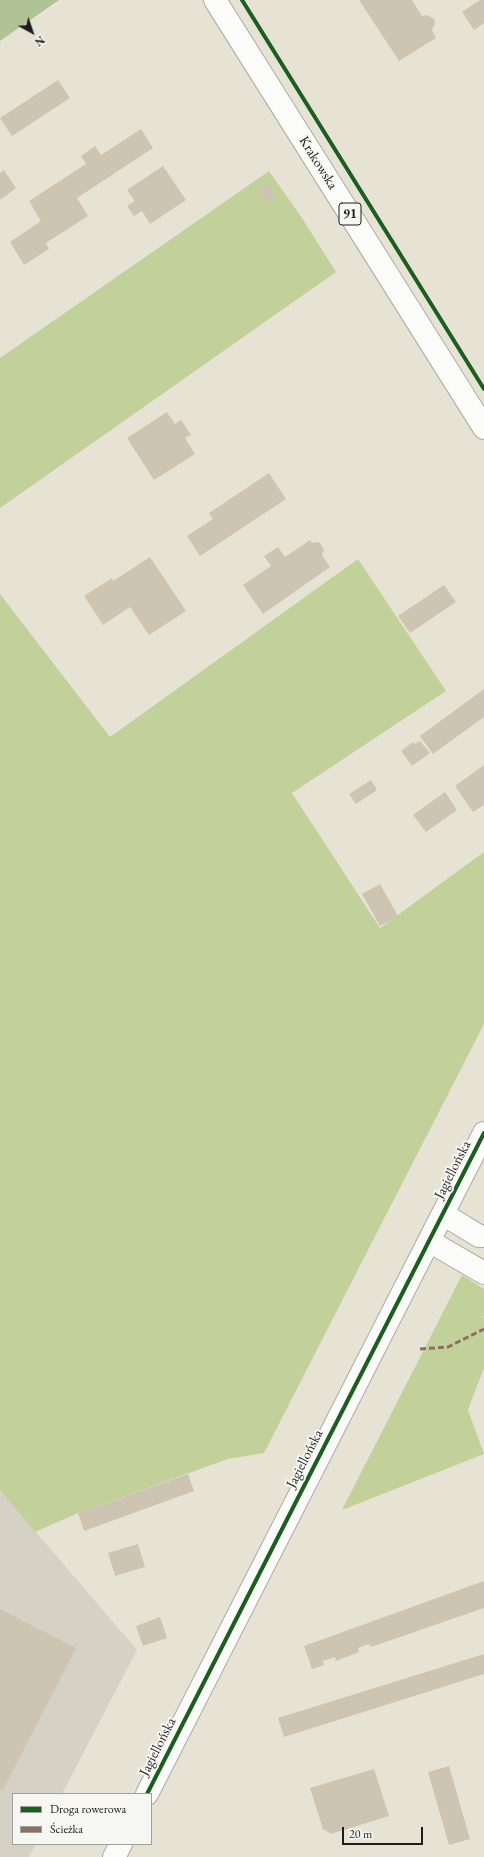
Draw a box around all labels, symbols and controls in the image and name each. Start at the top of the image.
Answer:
north arrow [12,12,52,52]
text: N [32,33,48,49]
street label: Krakowska [295,133,341,193]
road number: 91 [339,203,361,225]
street label: Jagiellońska [431,1138,475,1202]
street label: Jagiellońska [283,1427,327,1491]
street label: Jagiellońska [136,1715,180,1779]
legend [12,1793,152,1845]
text: Droga rowerowa [50,1801,126,1817]
scale bar [344,1819,425,1845]
text: Ścieżka [50,1821,83,1837]
text: 20 m [349,1826,372,1842]

